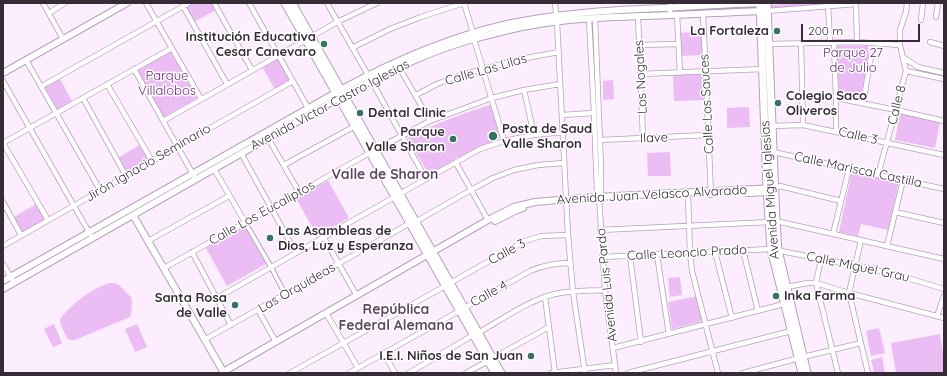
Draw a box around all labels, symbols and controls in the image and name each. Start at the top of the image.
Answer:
scale bar [803,16,922,42]
place label: La Fortaleza [690,23,769,39]
text: 200 m [808,23,843,38]
marker: La Fortaleza [772,26,782,36]
place label: Institución Educativa Cesar Canevaro [186,29,316,60]
marker: Institución Educativa Cesar Canevaro [319,39,329,49]
street label: Los Nogales [631,40,651,114]
park label: Parque 27 de Julio [823,45,883,76]
street label: Calle Las Lilas [443,51,529,89]
street label: Calle Los Sauces [697,54,717,154]
street label: Avenida Victor Castro Iglesias [248,56,412,154]
park label: Parque Villalobos [138,68,196,99]
street label: Calle 8 [885,84,909,126]
place label: Colegio Saco Oliveros [786,88,867,119]
marker: Colegio Saco Oliveros [773,98,783,108]
place label: Dental Clinic [368,105,446,121]
marker: Dental Clinic [355,108,365,118]
street label: Avenida Miguel Iglesias [757,120,783,260]
street label: Jirón Ignacio Seminario [83,121,213,205]
place label: Posta de Saud Valle Sharon [502,121,592,152]
place label: Parque Valle Sharon [365,124,445,155]
street label: Calle 3 [837,124,879,148]
marker: Posta de Saud Valle Sharon [487,130,499,142]
street label: Ilave [640,130,668,146]
marker: Parque Valle Sharon [448,134,458,144]
street label: Calle Mariscal Castilla [793,149,923,191]
district label: Valle de Sharon [332,167,438,183]
street label: Calle Los Eucaliptos [206,177,318,249]
street label: Avenida Juan Velasco Alvarado [556,182,748,208]
place label: Las Asambleas de Dios, Luz y Esperanza [278,223,413,254]
street label: Avenida Luis Pardo [593,227,621,343]
marker: Las Asambleas de Dios, Luz y Esperanza [265,233,275,243]
street label: Calle 3 [486,236,528,268]
street label: Calle Leoncio Prado [627,242,747,264]
street label: Calle Miguel Grau [805,248,911,286]
street label: Las Orquídeas [256,260,338,316]
street label: Calle 4 [468,277,510,311]
place label: Inka Farma [784,288,855,304]
place label: Santa Rosa de Valle [155,290,227,321]
marker: Inka Farma [771,291,781,301]
marker: Santa Rosa de Valle [230,300,240,310]
district label: República Federal Alemana [338,302,454,334]
place label: I.E.I. Niños de San Juan [379,348,523,364]
marker: I.E.I. Niños de San Juan [526,351,536,361]

